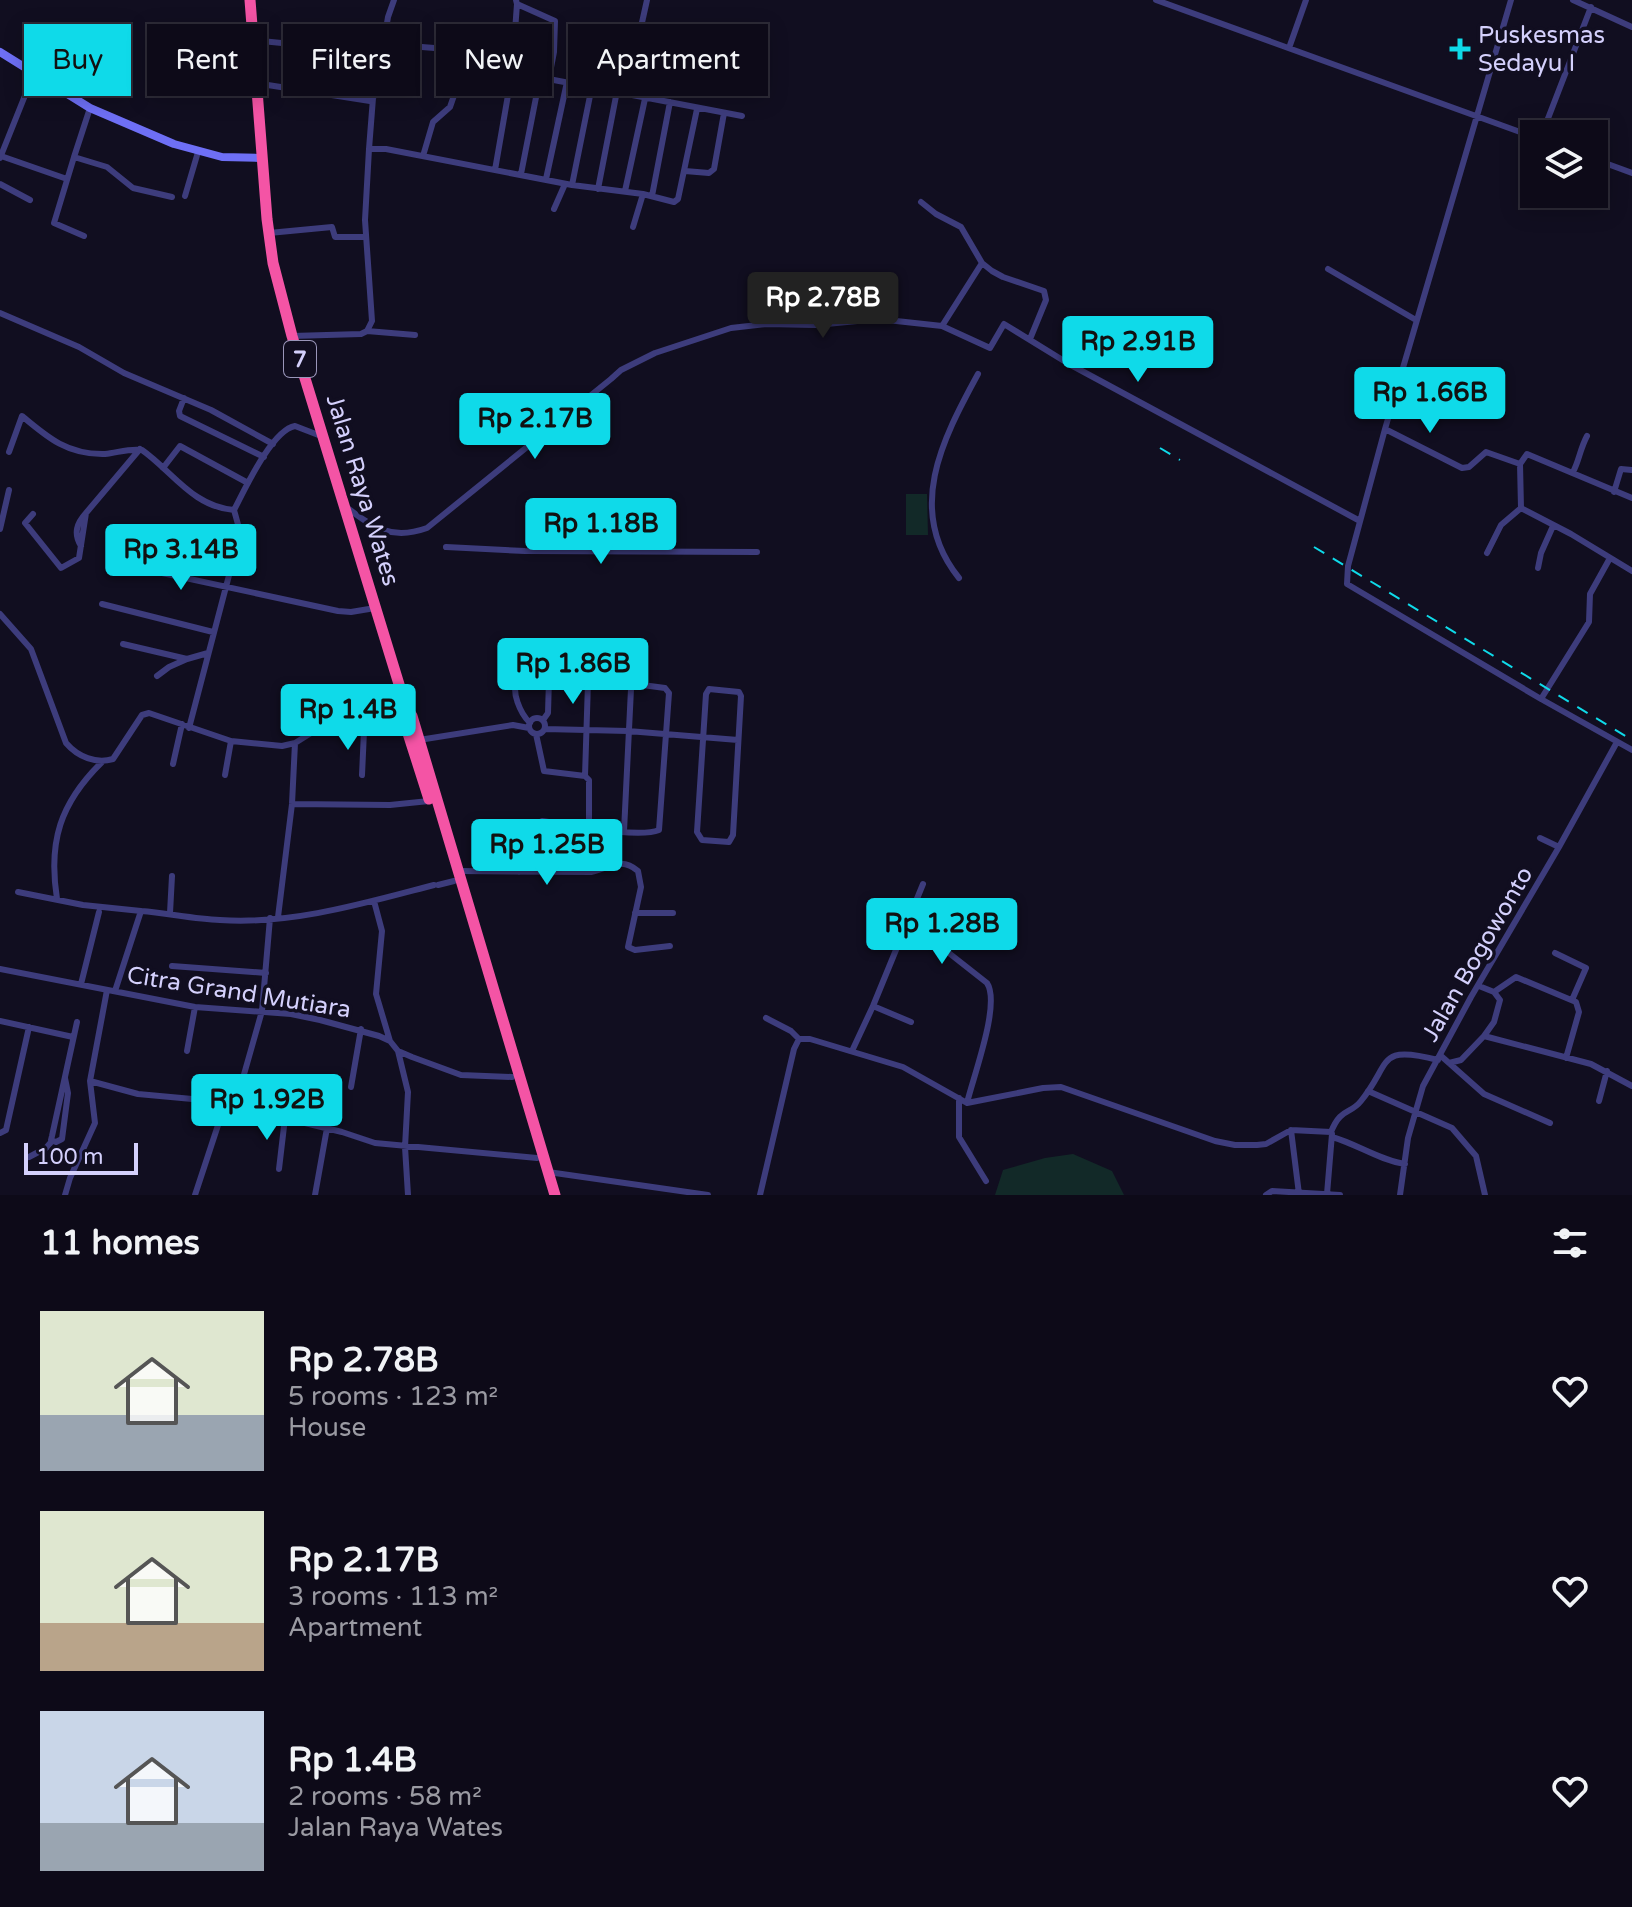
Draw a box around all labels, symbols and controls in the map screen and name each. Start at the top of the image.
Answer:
place label: Puskesmas Sedayu I [1478,21,1605,78]
chip: Buy [24,24,131,96]
chip: Rent [147,24,267,96]
chip: Filters [283,24,420,96]
chip: New [436,24,552,96]
chip: Apartment [568,24,768,96]
marker: Puskesmas Sedayu I [1449,38,1471,60]
map controls [1520,120,1608,208]
button: layers [1520,120,1608,208]
pin: Rp 2.78B [740,272,906,340]
text: Rp 2.78B [765,282,881,313]
pin: Rp 2.91B [1055,316,1221,384]
text: Rp 2.91B [1080,326,1196,357]
road number: 7 [284,341,316,377]
pin: Rp 1.66B [1347,367,1513,435]
text: Rp 1.66B [1372,377,1488,408]
street label: Jalan Raya Wates [320,391,405,589]
pin: Rp 2.17B [452,393,618,461]
text: Rp 2.17B [477,403,593,434]
pin: Rp 1.18B [518,498,684,566]
text: Rp 1.18B [543,508,659,539]
pin: Rp 3.14B [98,524,264,592]
text: Rp 3.14B [123,534,239,565]
pin: Rp 1.86B [490,638,656,706]
text: Rp 1.86B [515,648,631,679]
pin: Rp 1.4B [274,684,422,752]
text: Rp 1.4B [299,694,397,725]
pin: Rp 1.25B [464,819,630,887]
text: Rp 1.25B [489,829,605,860]
street label: Jalan Bogowonto [1416,862,1539,1047]
pin: Rp 1.28B [859,898,1025,966]
text: Rp 1.28B [884,908,1000,939]
street label: Citra Grand Mutiara [125,960,353,1025]
pin: Rp 1.92B [184,1074,350,1142]
text: Rp 1.92B [209,1084,325,1115]
scale bar [24,1139,138,1175]
text: 100 m [36,1144,103,1170]
icon: filters [1548,1221,1592,1265]
text: 11 homes [40,1223,200,1264]
text: Rp 2.78B [288,1340,439,1381]
icon: home [104,1343,200,1439]
icon: heart [1548,1369,1592,1413]
text: 5 rooms · 123 m² [288,1381,498,1412]
text: House [288,1412,366,1443]
text: Rp 2.17B [288,1540,439,1581]
icon: home [104,1543,200,1639]
icon: heart [1548,1569,1592,1613]
text: 3 rooms · 113 m² [288,1581,498,1612]
text: Apartment [288,1612,422,1643]
text: Rp 1.4B [288,1740,417,1781]
icon: home [104,1743,200,1839]
icon: heart [1548,1769,1592,1813]
text: 2 rooms · 58 m² [288,1781,482,1812]
text: Jalan Raya Wates [288,1812,503,1843]

